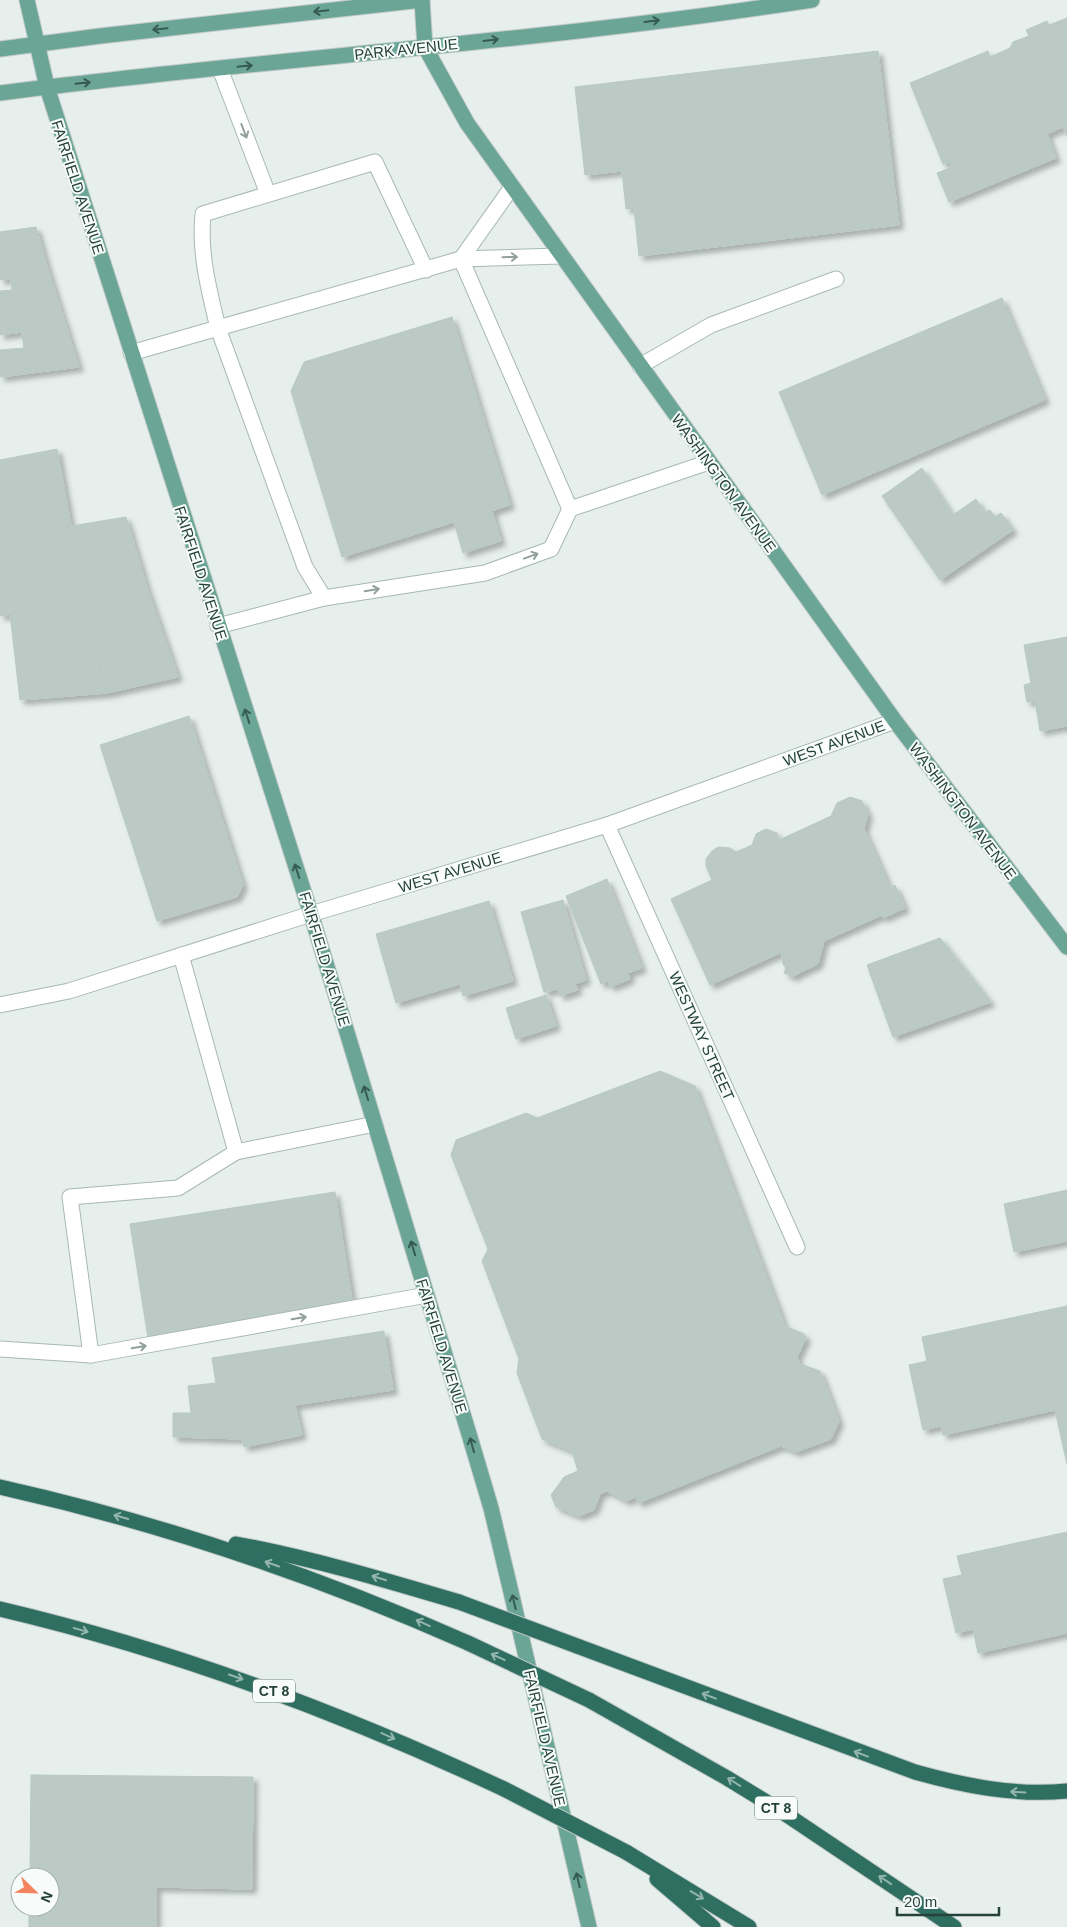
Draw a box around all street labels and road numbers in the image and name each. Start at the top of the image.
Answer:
street label: PARK AVENUE [354,35,458,63]
street label: FAIRFIELD AVENUE [48,118,108,256]
street label: WASHINGTON AVENUE [668,411,780,555]
street label: FAIRFIELD AVENUE [171,504,231,642]
street label: WEST AVENUE [781,717,887,769]
street label: WASHINGTON AVENUE [906,739,1020,883]
street label: WEST AVENUE [396,848,504,896]
street label: FAIRFIELD AVENUE [296,890,354,1028]
street label: WESTWAY STREET [666,969,738,1103]
street label: FAIRFIELD AVENUE [413,1277,471,1415]
street label: FAIRFIELD AVENUE [521,1668,569,1808]
road number: CT 8 [253,1680,295,1702]
road number: CT 8 [755,1796,797,1820]

